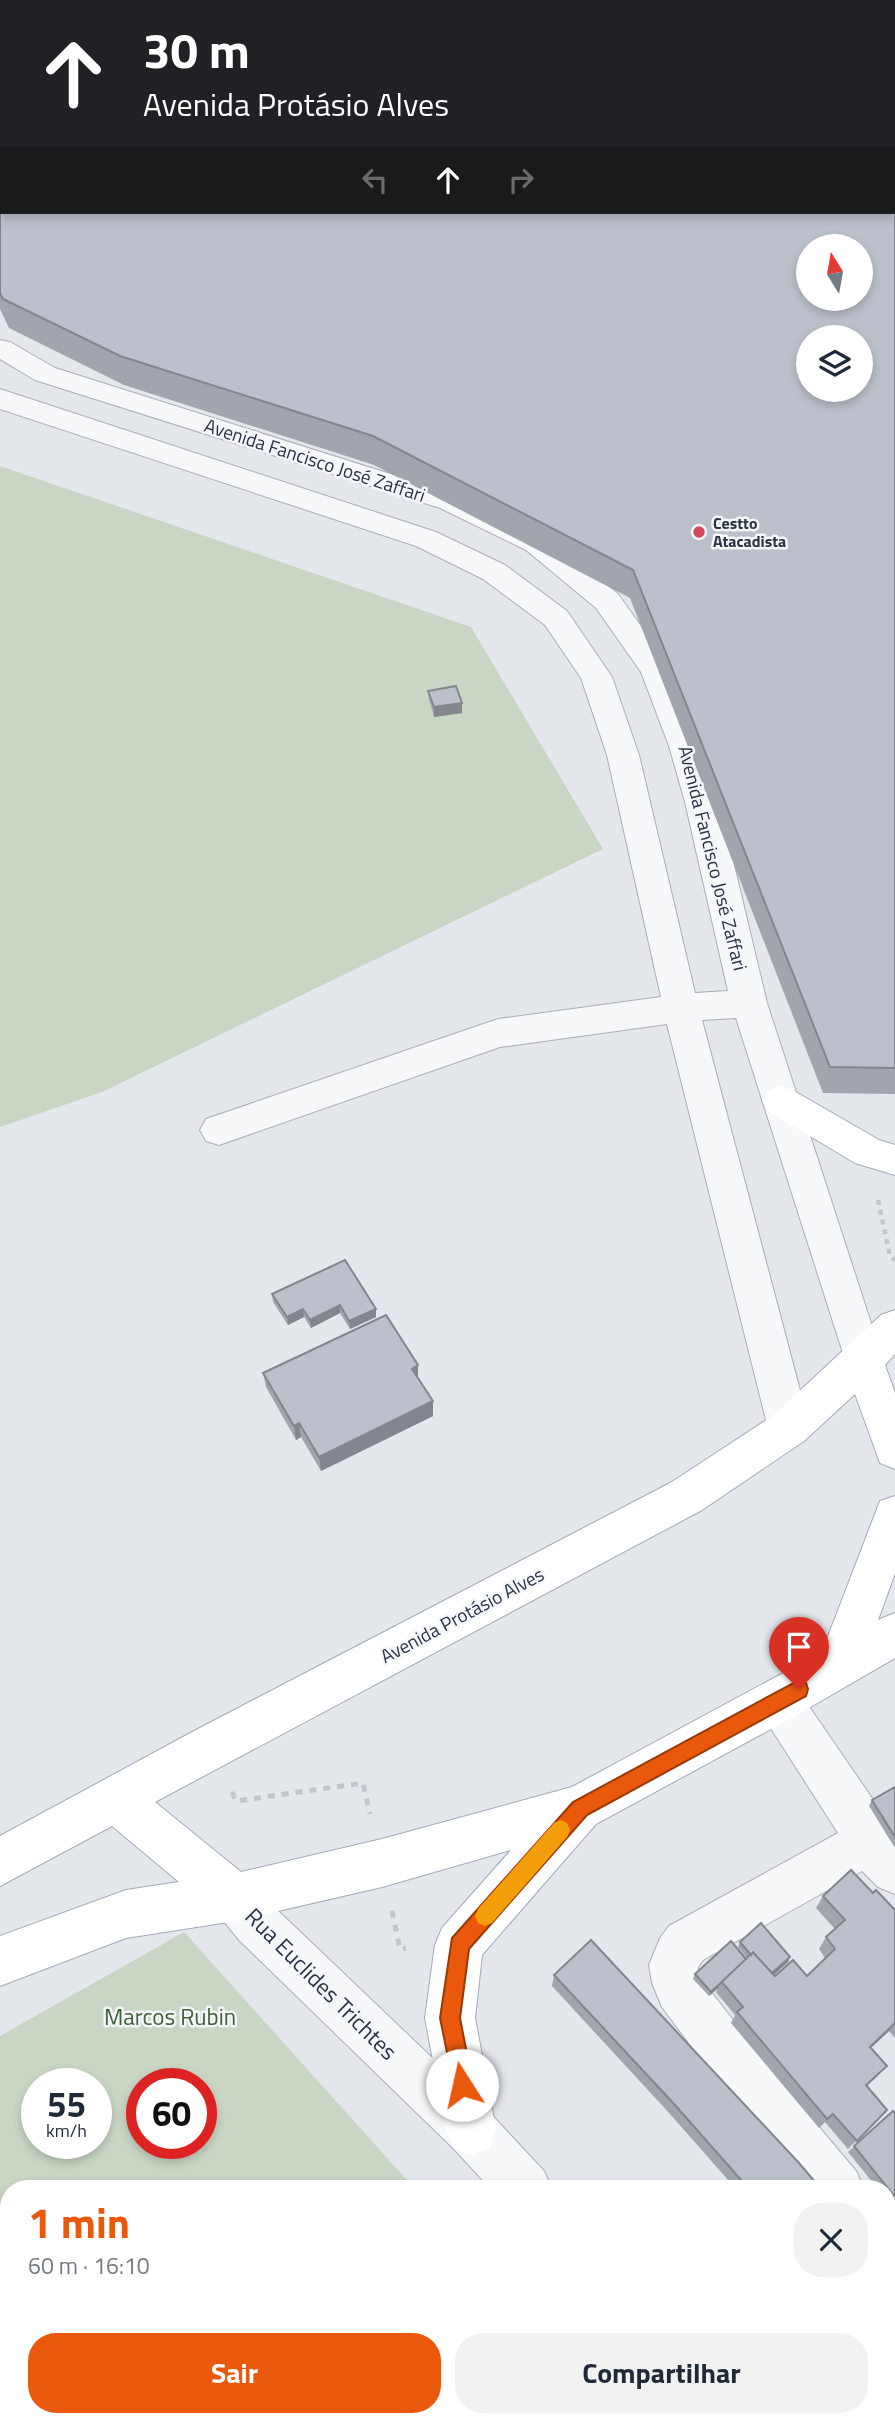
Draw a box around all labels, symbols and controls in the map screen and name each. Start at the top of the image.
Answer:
text: 30 m [143,12,250,87]
icon: ahead [28,28,119,119]
text: Avenida Protásio Alves [143,80,449,128]
icon: left [356,161,394,199]
icon: ahead [429,161,467,199]
icon: right [502,161,540,199]
north arrow [796,234,873,312]
map controls [796,234,873,402]
button: layers [796,325,873,402]
street label: Avenida Fancisco José Zaffari [201,410,429,509]
place label: Cestto Atacadista [713,511,786,553]
marker: Cestto Atacadista [691,524,707,540]
street label: Avenida Fancisco José Zaffari [671,742,755,973]
street label: Avenida Protásio Alves [375,1559,549,1670]
pin [769,1617,829,1689]
icon: arrive [780,1628,818,1666]
street label: Rua Euclides Trichtes [237,1899,406,2068]
park label: Marcos Rubin [104,1999,236,2034]
position arrow [425,2048,499,2122]
speed limit sign: 60 [126,2068,217,2159]
text: 55 [47,2077,86,2131]
text: km/h [46,2117,87,2144]
text: 1 min [28,2190,130,2254]
button: close [794,2203,868,2277]
text: 60 m · 16:10 [28,2248,150,2283]
button: Sair [28,2333,441,2413]
button: Compartilhar [455,2333,868,2413]

